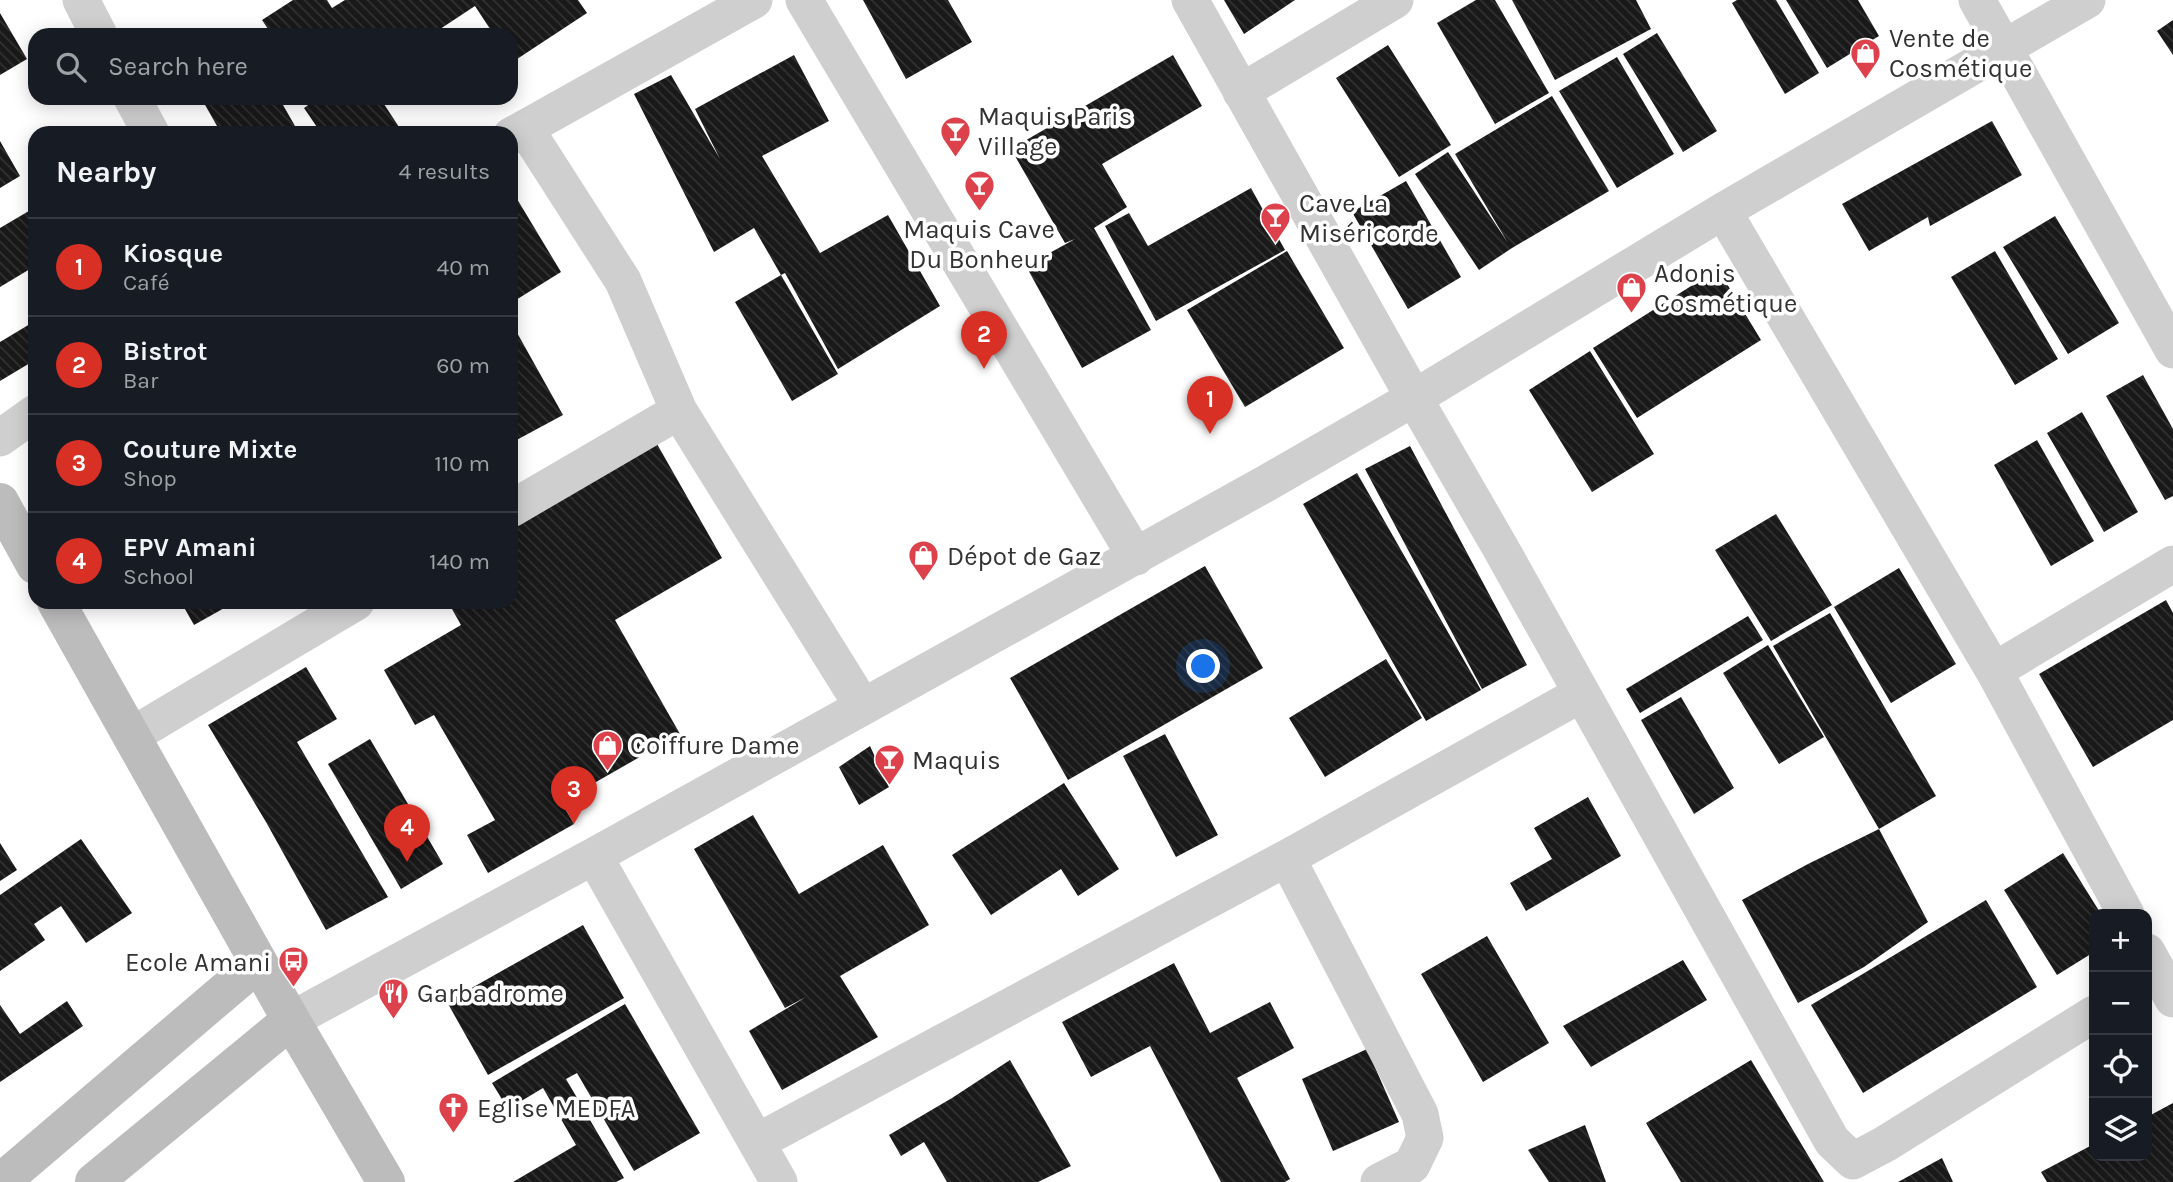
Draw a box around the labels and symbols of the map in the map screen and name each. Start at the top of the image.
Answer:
place label: Vente de Cosmétique [1889,23,2032,84]
shop icon: Vente de Cosmétique [1849,36,1883,80]
place label: Maquis Paris Village [978,101,1132,162]
bar icon: Maquis Paris Village [938,114,972,158]
bar icon: Maquis Cave Du Bonheur [962,169,996,213]
place label: Cave La Miséricorde [1299,188,1439,249]
bar icon: Cave La Miséricorde [1259,201,1293,245]
place label: Maquis Cave Du Bonheur [903,214,1055,275]
place label: Adonis Cosmétique [1654,258,1797,319]
shop icon: Adonis Cosmétique [1614,271,1648,315]
pin: 2 [961,311,1007,369]
pin: 1 [1187,376,1233,434]
shop icon: Dépot de Gaz [907,539,941,583]
place label: Dépot de Gaz [947,541,1101,572]
your location [1186,649,1220,683]
shop icon: Coiffure Dame [590,728,624,772]
place label: Coiffure Dame [630,730,800,761]
bar icon: Maquis [872,743,906,787]
place label: Maquis [912,745,1001,776]
pin: 3 [551,766,597,824]
pin: 4 [384,804,430,862]
bus stop icon: Ecole Amani [277,945,311,989]
place label: Ecole Amani [125,947,271,978]
restaurant icon: Garbadrome [377,976,411,1020]
place label: Garbadrome [417,978,564,1009]
church icon: Eglise MEDFA [437,1091,471,1135]
place label: Eglise MEDFA [477,1093,635,1124]

